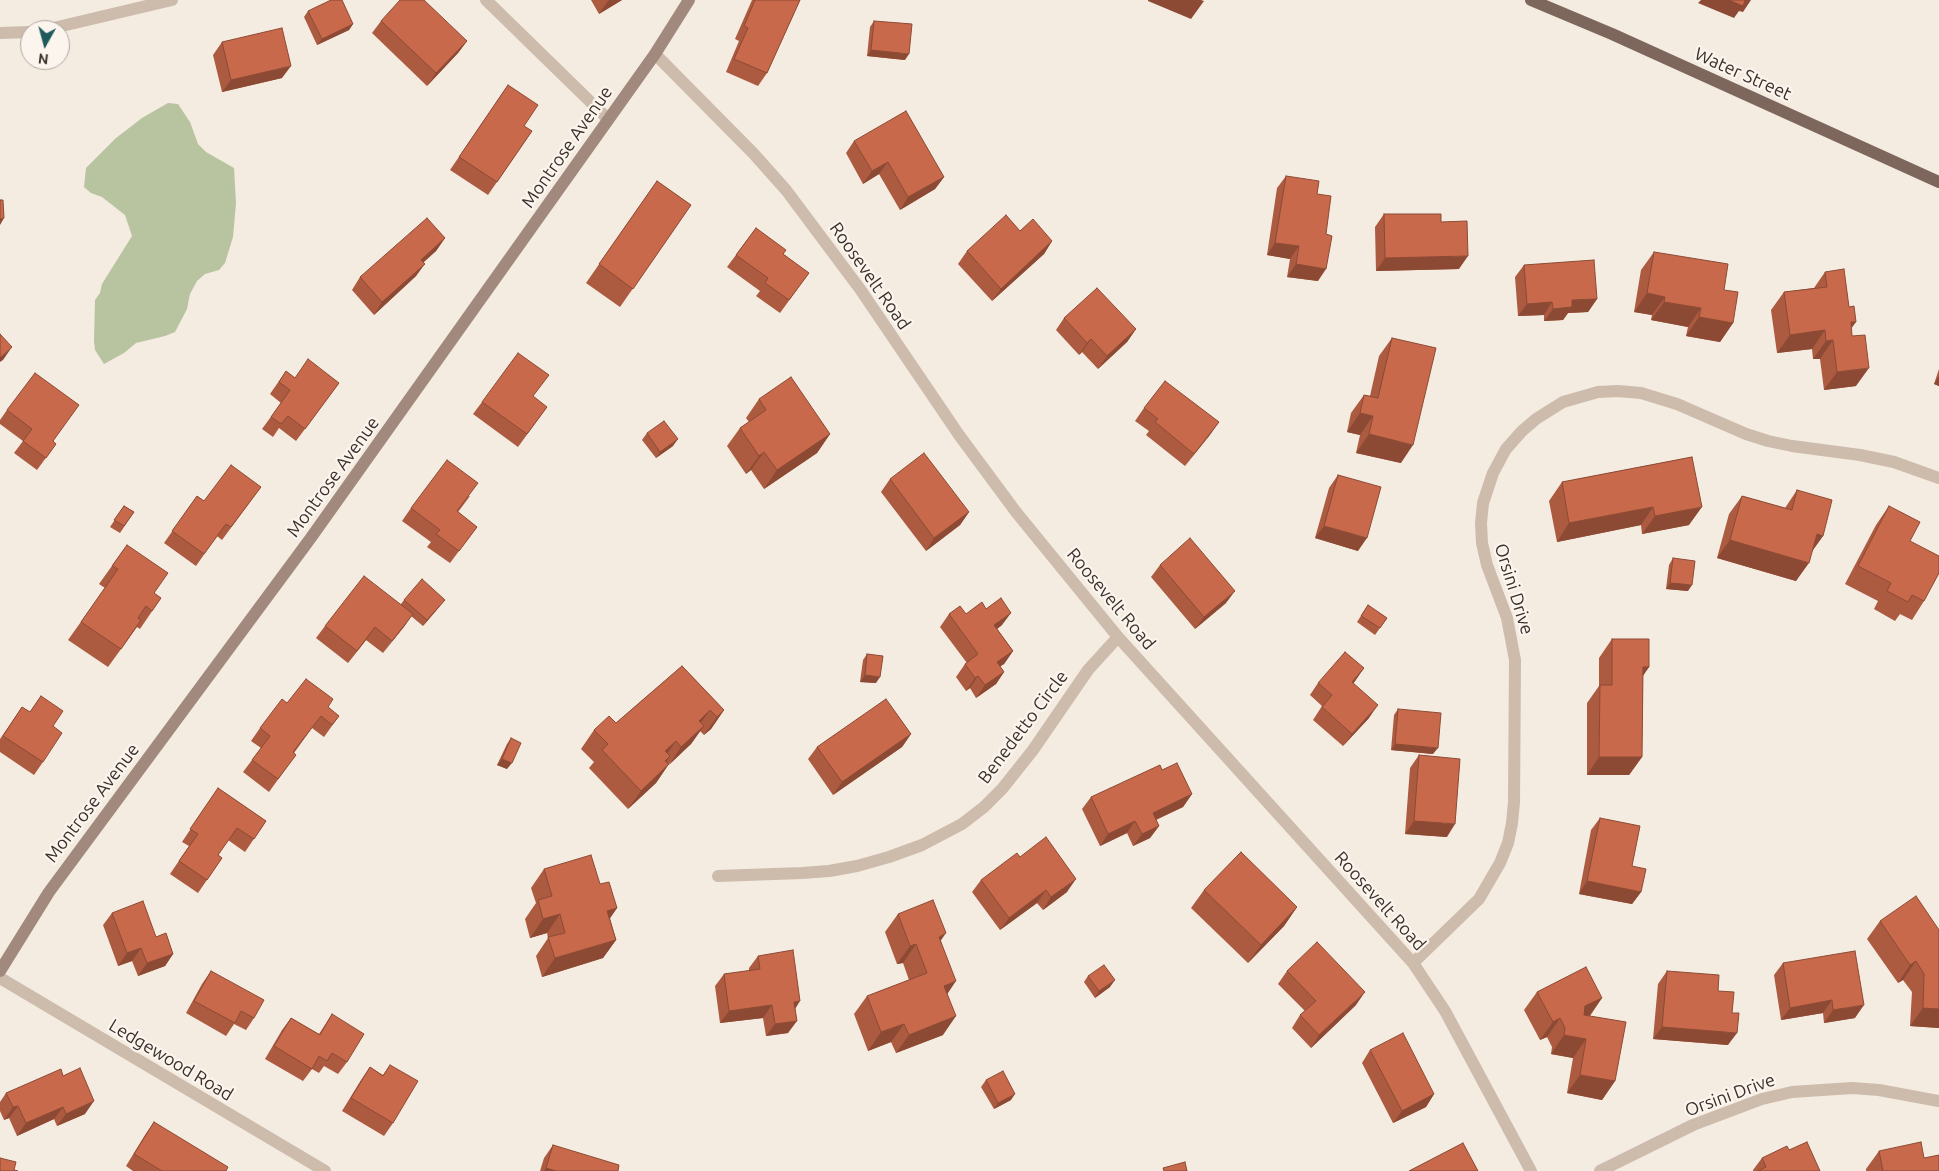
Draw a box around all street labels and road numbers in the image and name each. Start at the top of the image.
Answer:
street label: Water Street [1691,43,1795,105]
street label: Montrose Avenue [517,82,617,212]
street label: Roosevelt Road [825,218,915,334]
street label: Montrose Avenue [282,413,384,541]
street label: Orsini Drive [1490,541,1538,637]
street label: Roosevelt Road [1062,544,1160,654]
street label: Benedetto Circle [973,666,1073,788]
street label: Montrose Avenue [40,739,144,867]
street label: Roosevelt Road [1330,847,1430,955]
street label: Ledgewood Road [105,1014,237,1106]
street label: Orsini Drive [1682,1069,1778,1121]

